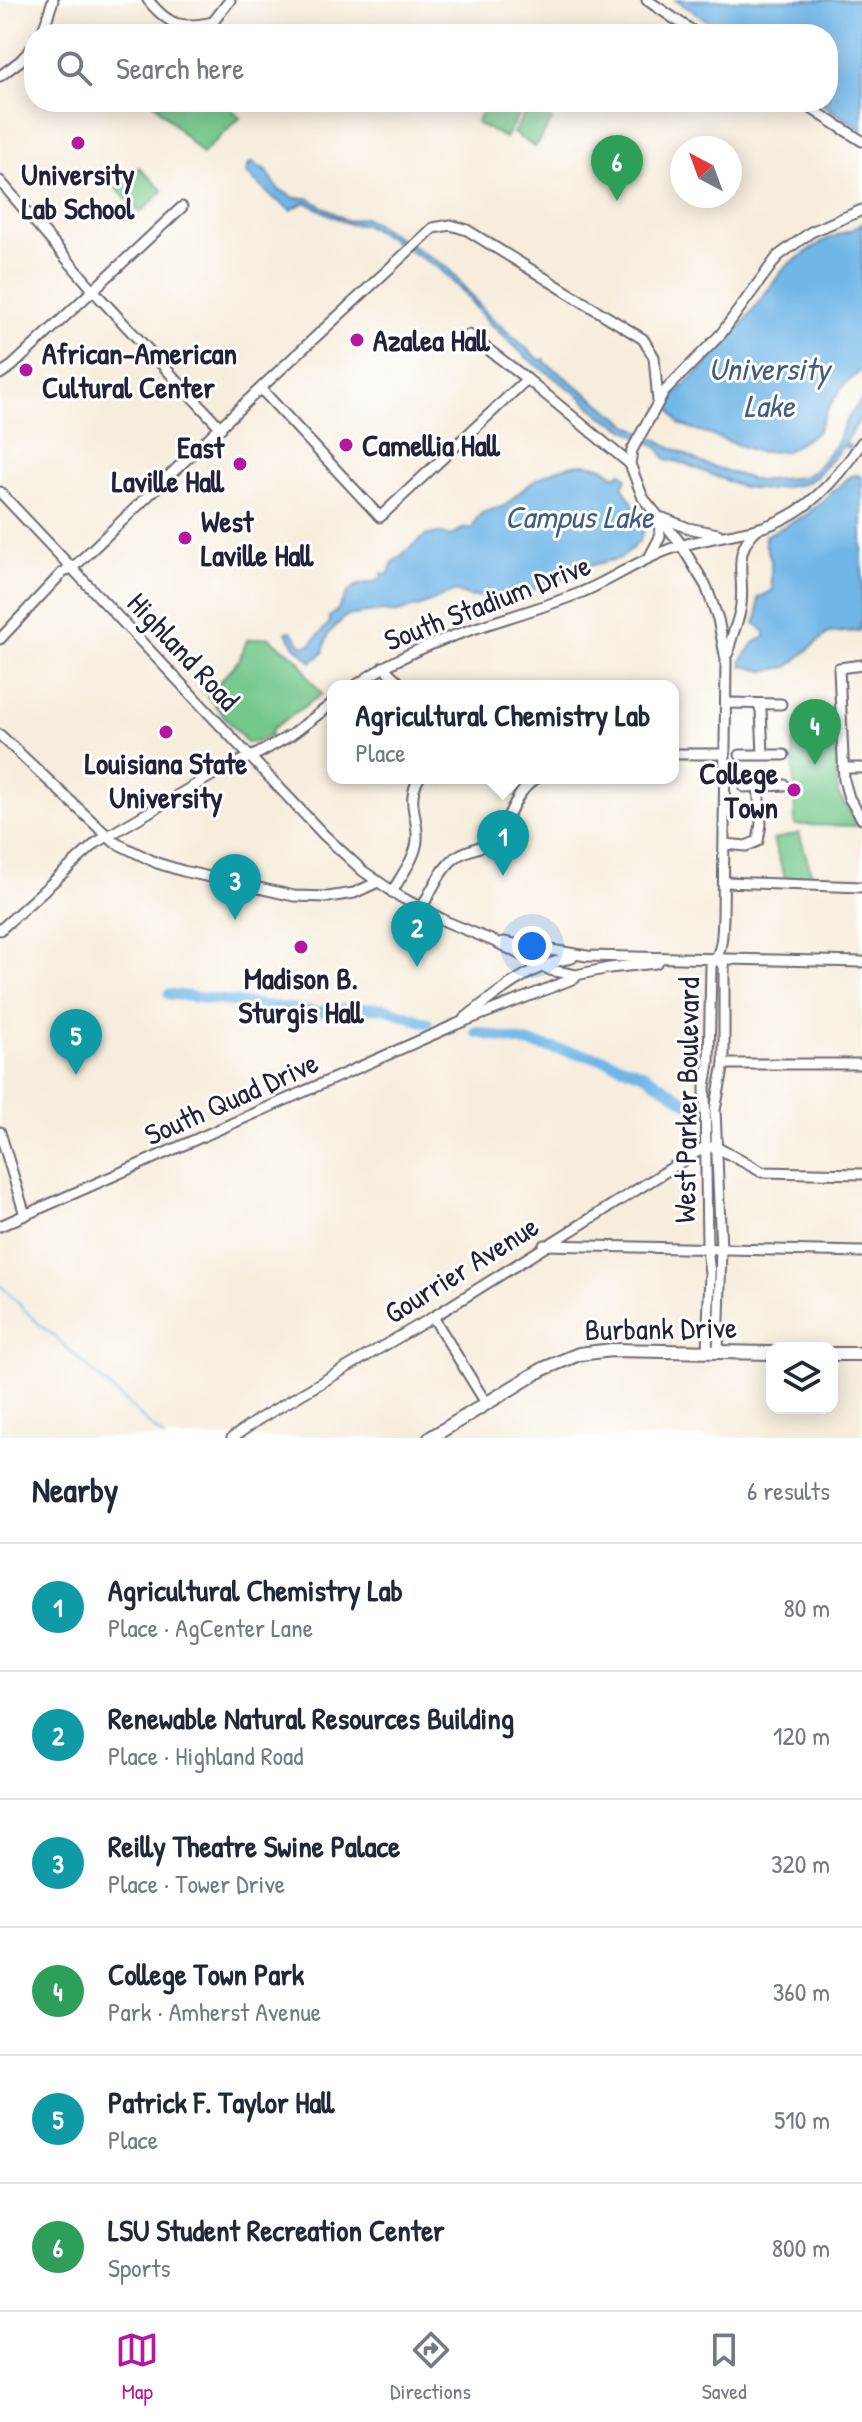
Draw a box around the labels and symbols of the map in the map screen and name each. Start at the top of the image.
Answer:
marker: University Lab School [69,134,87,152]
pin: 6 [591,135,643,201]
north arrow [670,136,742,208]
place label: University Lab School [21,154,135,228]
place label: Azalea Hall [373,320,491,360]
marker: Azalea Hall [348,331,366,349]
place label: African-American Cultural Center [42,333,237,407]
water label: University Lake [708,347,833,427]
marker: African-American Cultural Center [17,361,35,379]
place label: Camellia Hall [362,425,501,465]
place label: East Laville Hall [112,427,226,501]
marker: Camellia Hall [337,436,355,454]
marker: East Laville Hall [231,455,249,473]
water label: Campus Lake [505,495,655,538]
place label: West Laville Hall [201,501,314,575]
marker: West Laville Hall [176,529,194,547]
street label: South Stadium Drive [378,544,596,660]
street label: Highland Road [119,583,249,719]
pin: 4 [789,699,841,765]
marker: Louisiana State University [157,723,175,741]
place label: Louisiana State University [85,743,247,818]
place label: College Town [699,753,778,827]
marker: College Town [785,781,803,799]
pin: 1 [477,810,529,876]
pin: 3 [209,854,261,920]
pin: 2 [391,901,443,967]
your location [512,926,552,966]
marker: Madison B. Sturgis Hall [292,938,310,956]
place label: Madison B. Sturgis Hall [239,958,365,1033]
street label: West Parker Boulevard [664,976,708,1223]
pin: 5 [50,1009,102,1075]
street label: South Quad Drive [138,1042,324,1154]
street label: Gourrier Avenue [376,1206,546,1332]
street label: Burbank Drive [585,1307,738,1349]

